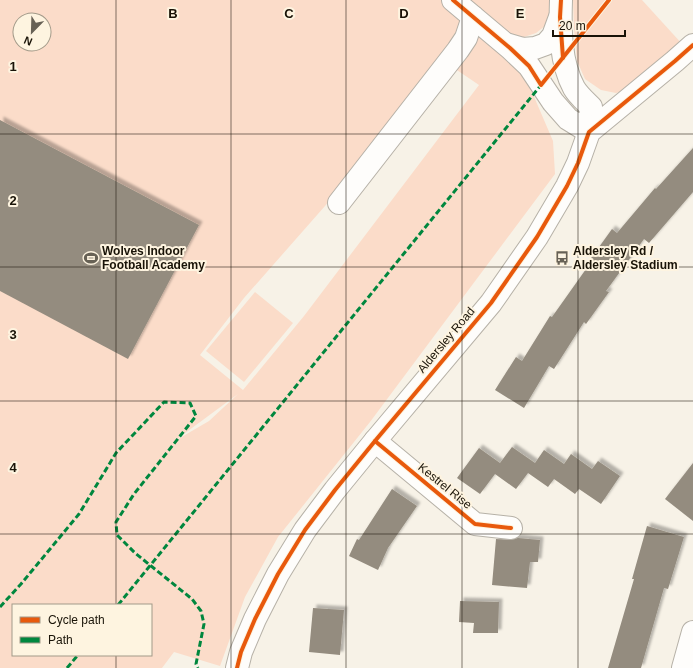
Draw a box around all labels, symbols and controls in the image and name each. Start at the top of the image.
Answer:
text: B [168,6,178,21]
text: C [284,6,294,21]
text: D [399,6,409,21]
text: E [516,6,525,21]
north arrow [12,12,52,52]
scale bar [553,12,625,38]
text: 20 m [559,19,586,33]
text: N [22,34,34,48]
text: 1 [9,59,17,74]
text: 2 [9,193,17,208]
place label: Wolves Indoor Football Academy [102,244,205,272]
place label: Aldersley Rd / Aldersley Stadium [573,244,678,272]
sports icon: Wolves Indoor Football Academy [83,250,99,266]
bus stop icon: Aldersley Rd / Aldersley Stadium [554,250,570,266]
street label: Aldersley Road [414,304,478,376]
text: 3 [9,327,17,342]
text: 4 [9,460,17,475]
street label: Kestrel Rise [415,460,475,512]
legend [12,604,152,656]
text: Cycle path [48,613,105,627]
text: Path [48,633,73,647]

